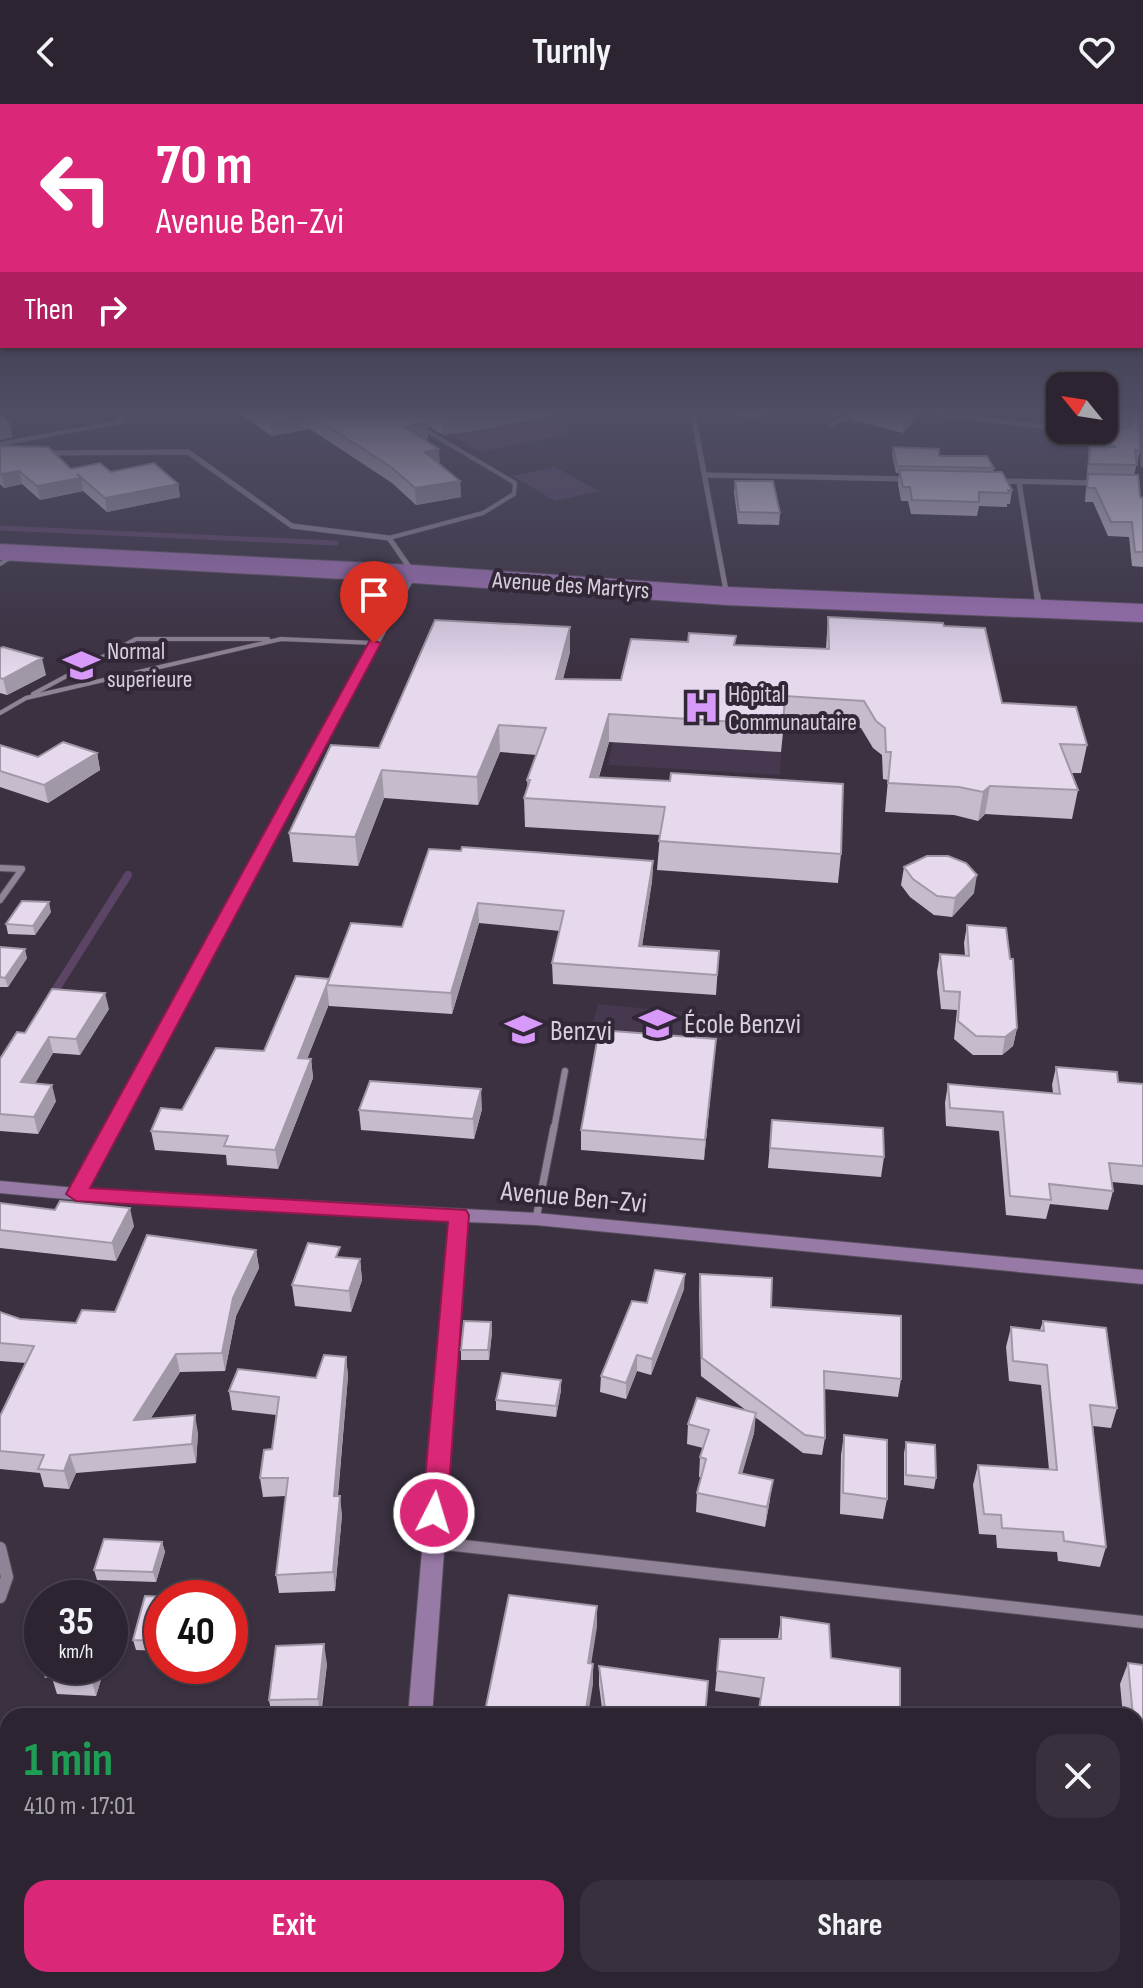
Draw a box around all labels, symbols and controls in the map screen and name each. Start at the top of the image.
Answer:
icon: back [24,30,68,74]
icon: heart [1075,30,1119,74]
text: Turnly [532,31,611,74]
text: 70 m [156,133,253,200]
icon: left [24,136,128,240]
text: Avenue Ben-Zvi [156,201,344,244]
icon: right [90,288,134,332]
text: Then [24,292,74,328]
north arrow [1046,372,1118,444]
map controls [1046,372,1118,444]
pin [340,561,408,643]
street label: Avenue des Martyrs [491,565,650,605]
icon: arrive [352,573,396,617]
place label: Normal superieure [107,637,192,694]
school or university icon: Normal superieure [62,646,100,684]
place label: Hôpital Communautaire [728,680,857,737]
hospital icon: Hôpital Communautaire [683,689,721,727]
school or university icon: École Benzvi [639,1004,677,1042]
place label: École Benzvi [684,1008,801,1041]
school or university icon: Benzvi [505,1011,543,1049]
place label: Benzvi [550,1015,612,1048]
street label: Avenue Ben-Zvi [499,1175,648,1220]
position arrow [392,1471,476,1555]
speed limit sign: 40 [144,1580,248,1684]
text: 35 [58,1598,94,1646]
text: km/h [59,1640,93,1664]
text: 1 min [24,1732,113,1789]
button: close [1036,1734,1120,1818]
text: 410 m · 17:01 [24,1791,135,1822]
button: Exit [24,1880,564,1972]
button: Share [580,1880,1120,1972]

